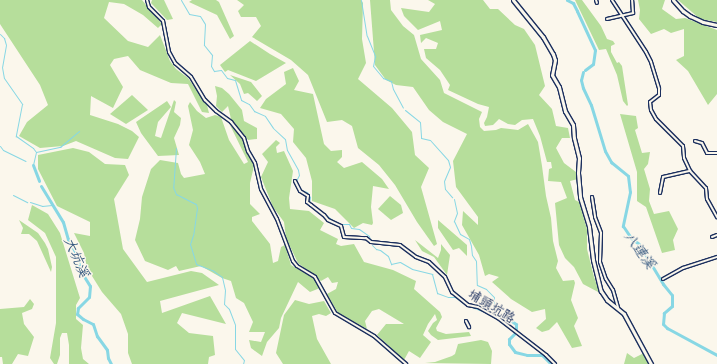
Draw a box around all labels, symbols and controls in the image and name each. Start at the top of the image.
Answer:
water label: 八連溪 [621,228,659,272]
water label: 大坑溪 [61,234,93,280]
street label: 埔頭坑路 [466,286,518,326]

